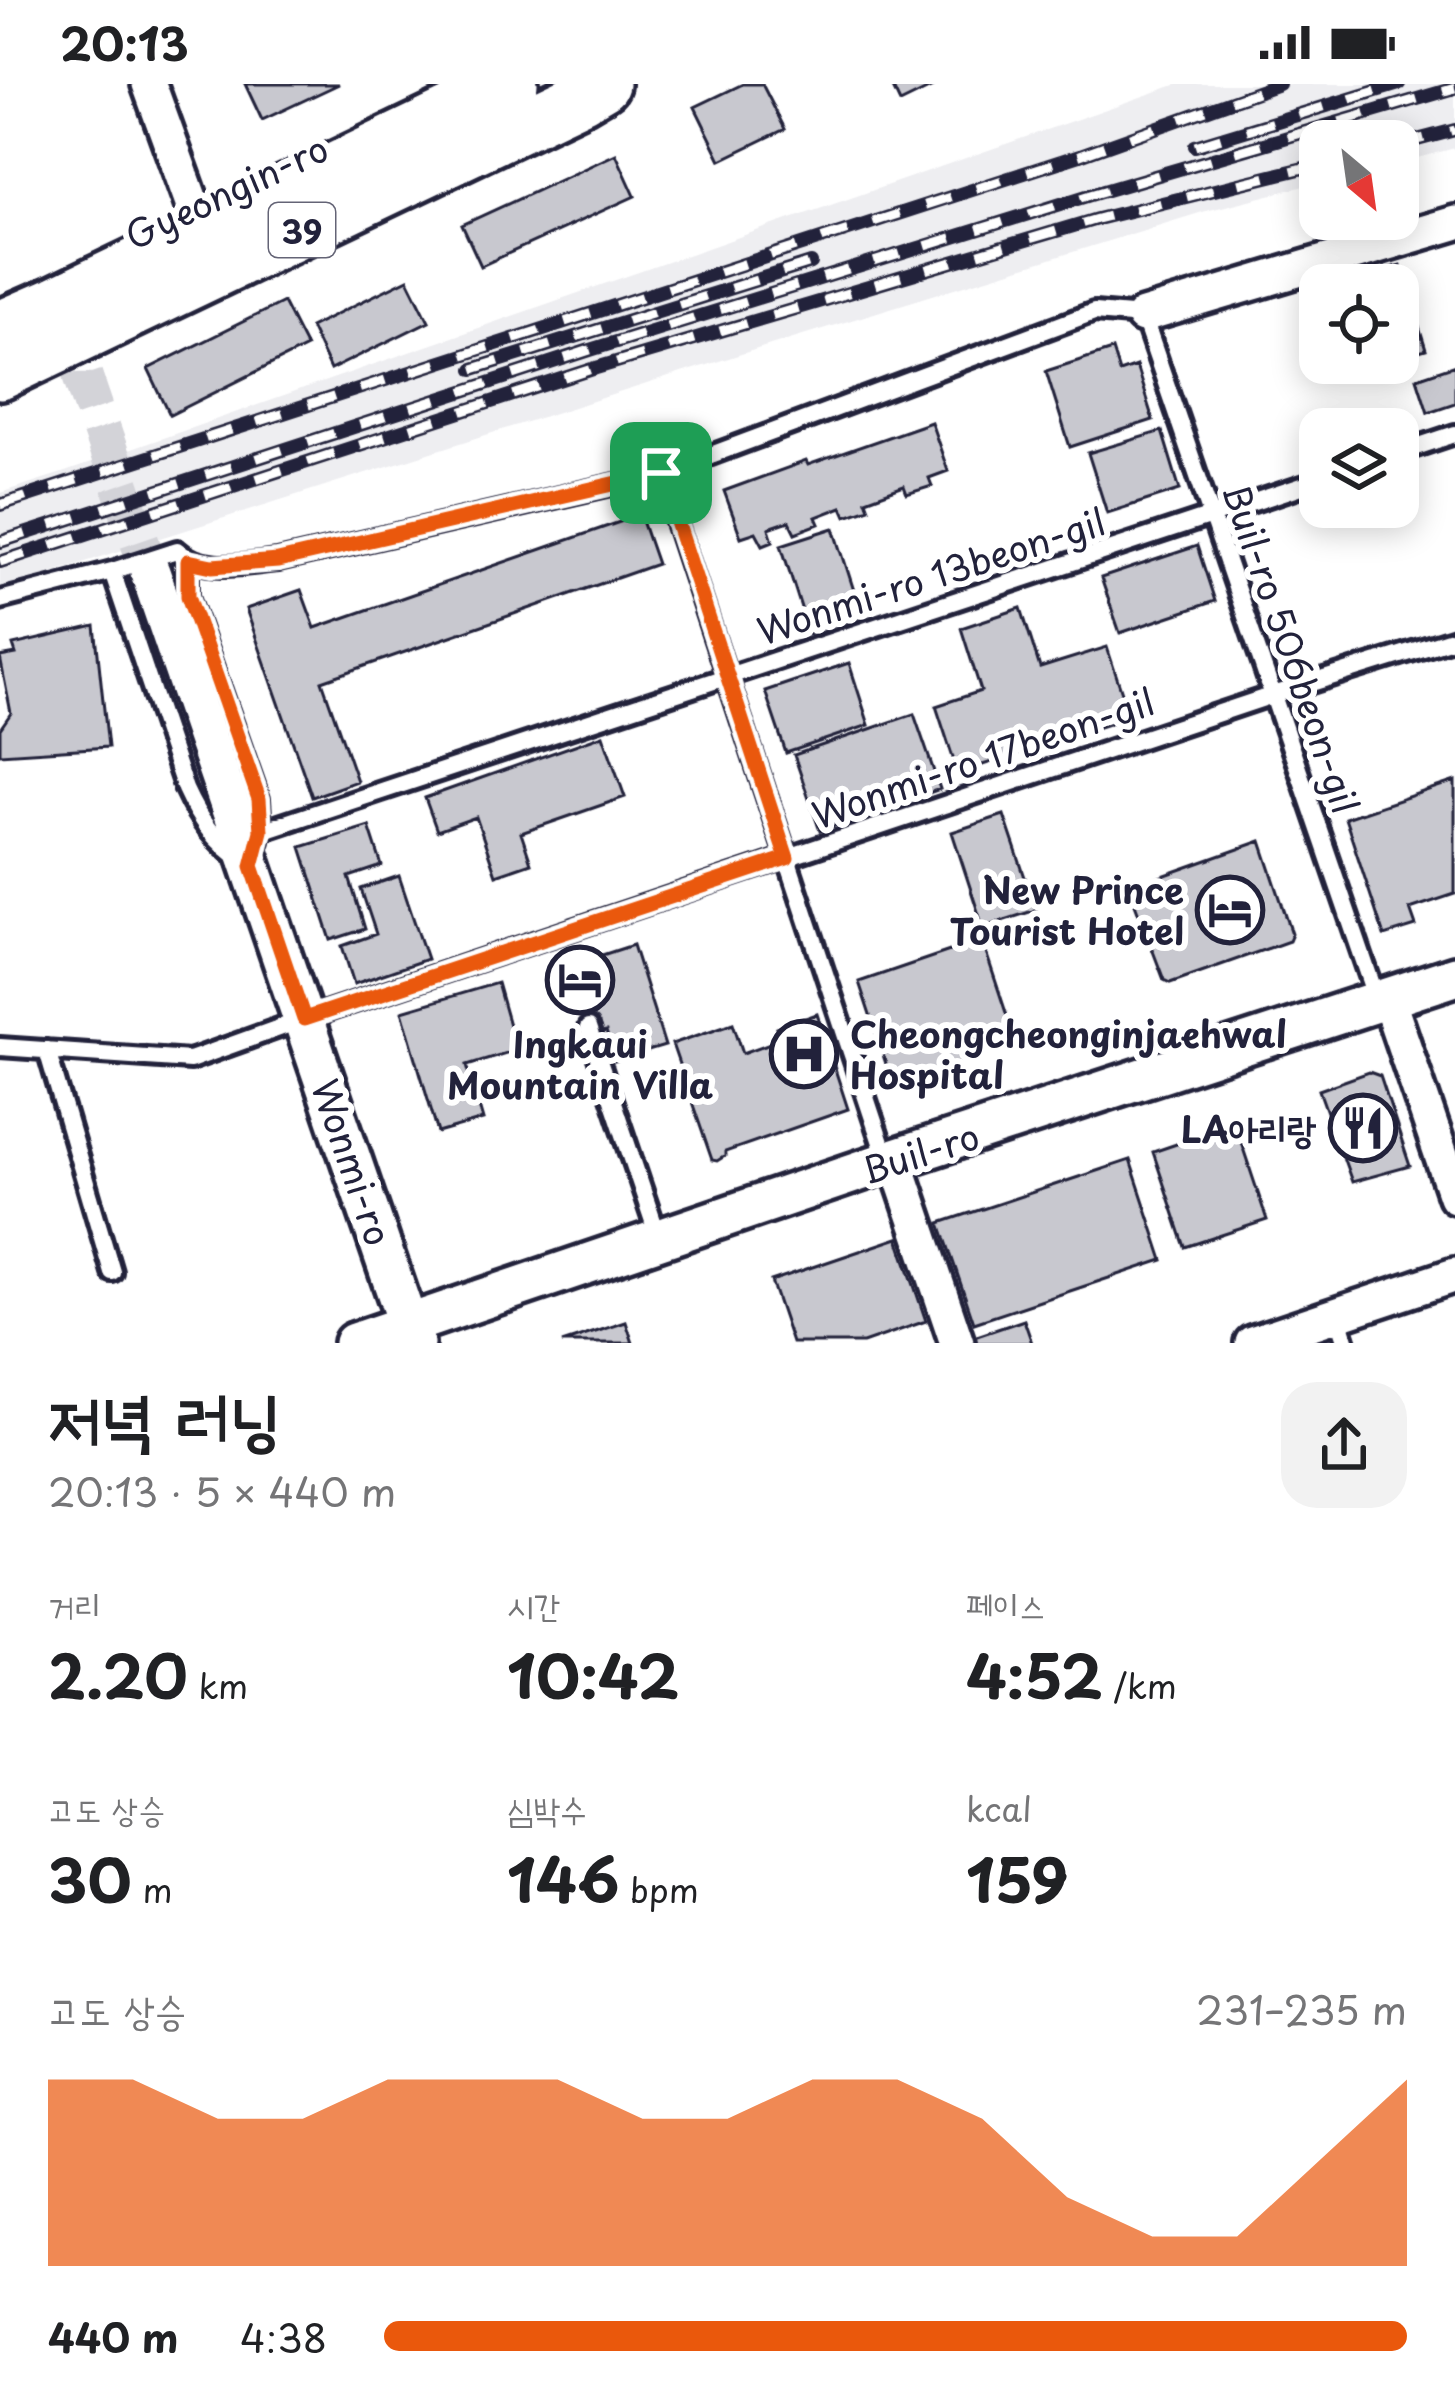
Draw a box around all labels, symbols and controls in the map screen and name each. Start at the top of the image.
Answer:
text: 20:13 [60,8,189,76]
street label: Gyeongin-ro [115,120,337,262]
north arrow [1299,120,1419,240]
map controls [1299,120,1419,528]
road number: 39 [269,203,335,257]
button: locate [1299,264,1419,384]
button: layers [1299,408,1419,528]
pin [610,422,712,524]
icon: arrive [628,440,694,506]
street label: Buil-ro 506beon-gil [1210,476,1374,820]
street label: Wonmi-ro 13beon-gil [750,493,1112,657]
street label: Wonmi-ro 17beon-gil [805,673,1161,841]
place label: New Prince Tourist Hotel [949,862,1184,957]
hotel icon: New Prince Tourist Hotel [1195,875,1265,945]
hotel icon: Ingkaui Mountain Villa [545,945,615,1015]
place label: Cheongcheonginjaehwal Hospital [850,1006,1287,1101]
place label: Ingkaui Mountain Villa [447,1016,714,1111]
hospital icon: Cheongcheonginjaehwal Hospital [769,1019,839,1089]
street label: Wonmi-ro [299,1072,407,1252]
restaurant icon: LA아리랑 [1328,1093,1398,1163]
place label: LA아리랑 [1181,1101,1316,1155]
street label: Buil-ro [854,1108,986,1196]
text: 저녁 러닝 [48,1366,282,1465]
button: share [1281,1382,1407,1508]
text: 20:13 · 5 × 440 m [48,1461,396,1520]
text: 거리 [48,1579,101,1629]
text: 시간 [507,1579,560,1629]
text: 페이스 [966,1579,1046,1629]
text: 2.20 [48,1629,188,1719]
text: 10:42 [507,1629,679,1719]
text: 4:52 [966,1629,1103,1719]
text: km [188,1660,248,1710]
text: /km [1103,1660,1177,1710]
text: 고도 상승 [48,1783,165,1833]
text: 심박수 [507,1783,587,1833]
text: kcal [966,1783,1032,1833]
text: 30 [48,1833,132,1923]
text: 146 [507,1833,620,1923]
text: 159 [966,1833,1068,1923]
text: m [132,1864,173,1914]
text: bpm [620,1864,699,1914]
text: 고도 상승 [48,1979,186,2038]
text: 231–235 m [1196,1979,1407,2038]
text: 440 m [48,2307,178,2366]
text: 4:38 [240,2307,327,2366]

